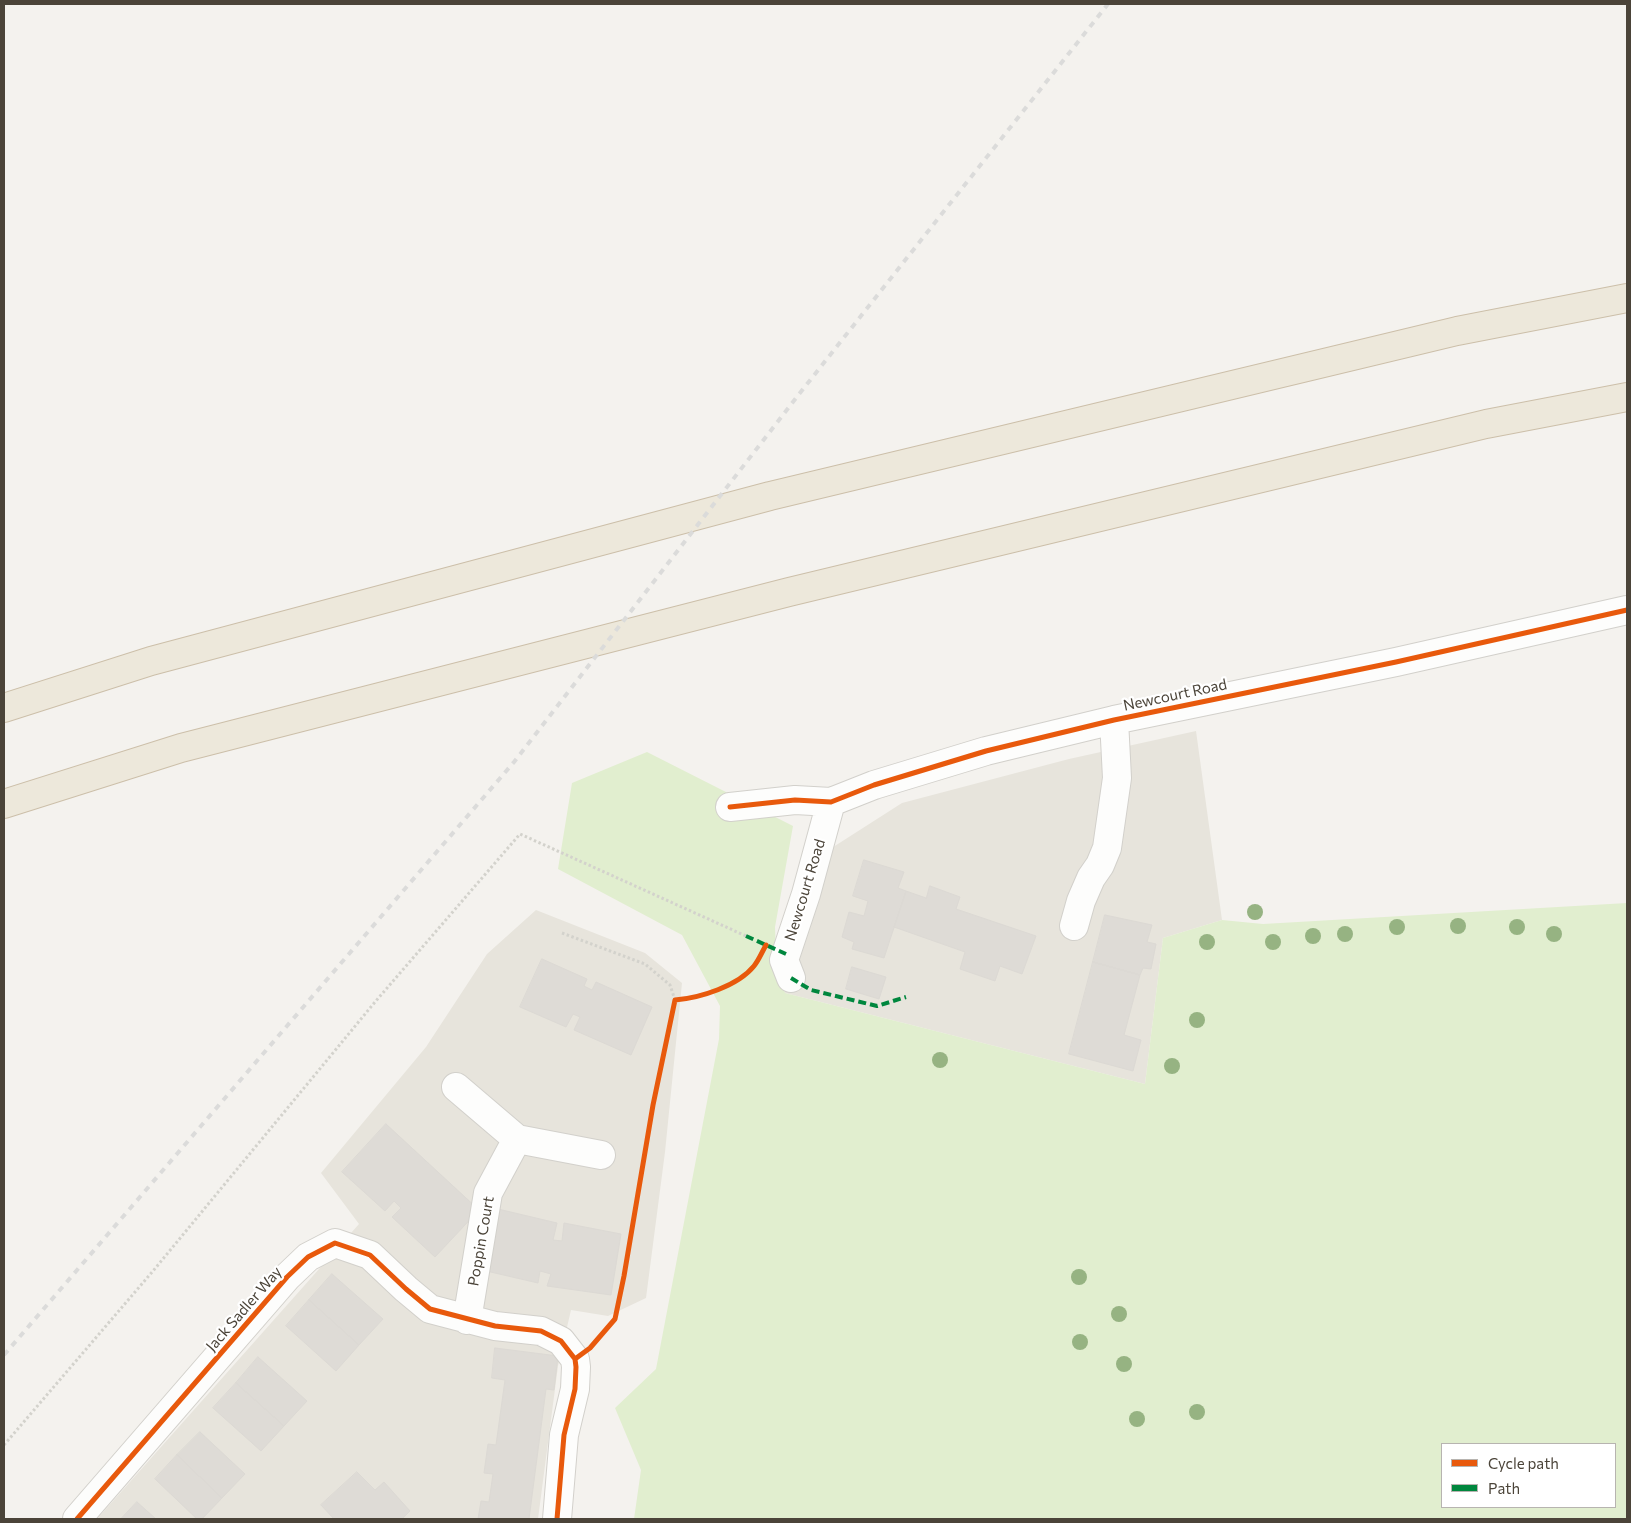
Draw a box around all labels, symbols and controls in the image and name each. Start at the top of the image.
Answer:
street label: Newcourt Road [1121,675,1229,715]
street label: Newcourt Road [781,837,829,943]
street label: Poppin Court [464,1195,498,1287]
street label: Jack Sadler Way [202,1263,286,1355]
legend [1441,1443,1616,1508]
text: Cycle path [1488,1454,1559,1472]
text: Path [1488,1479,1520,1497]

